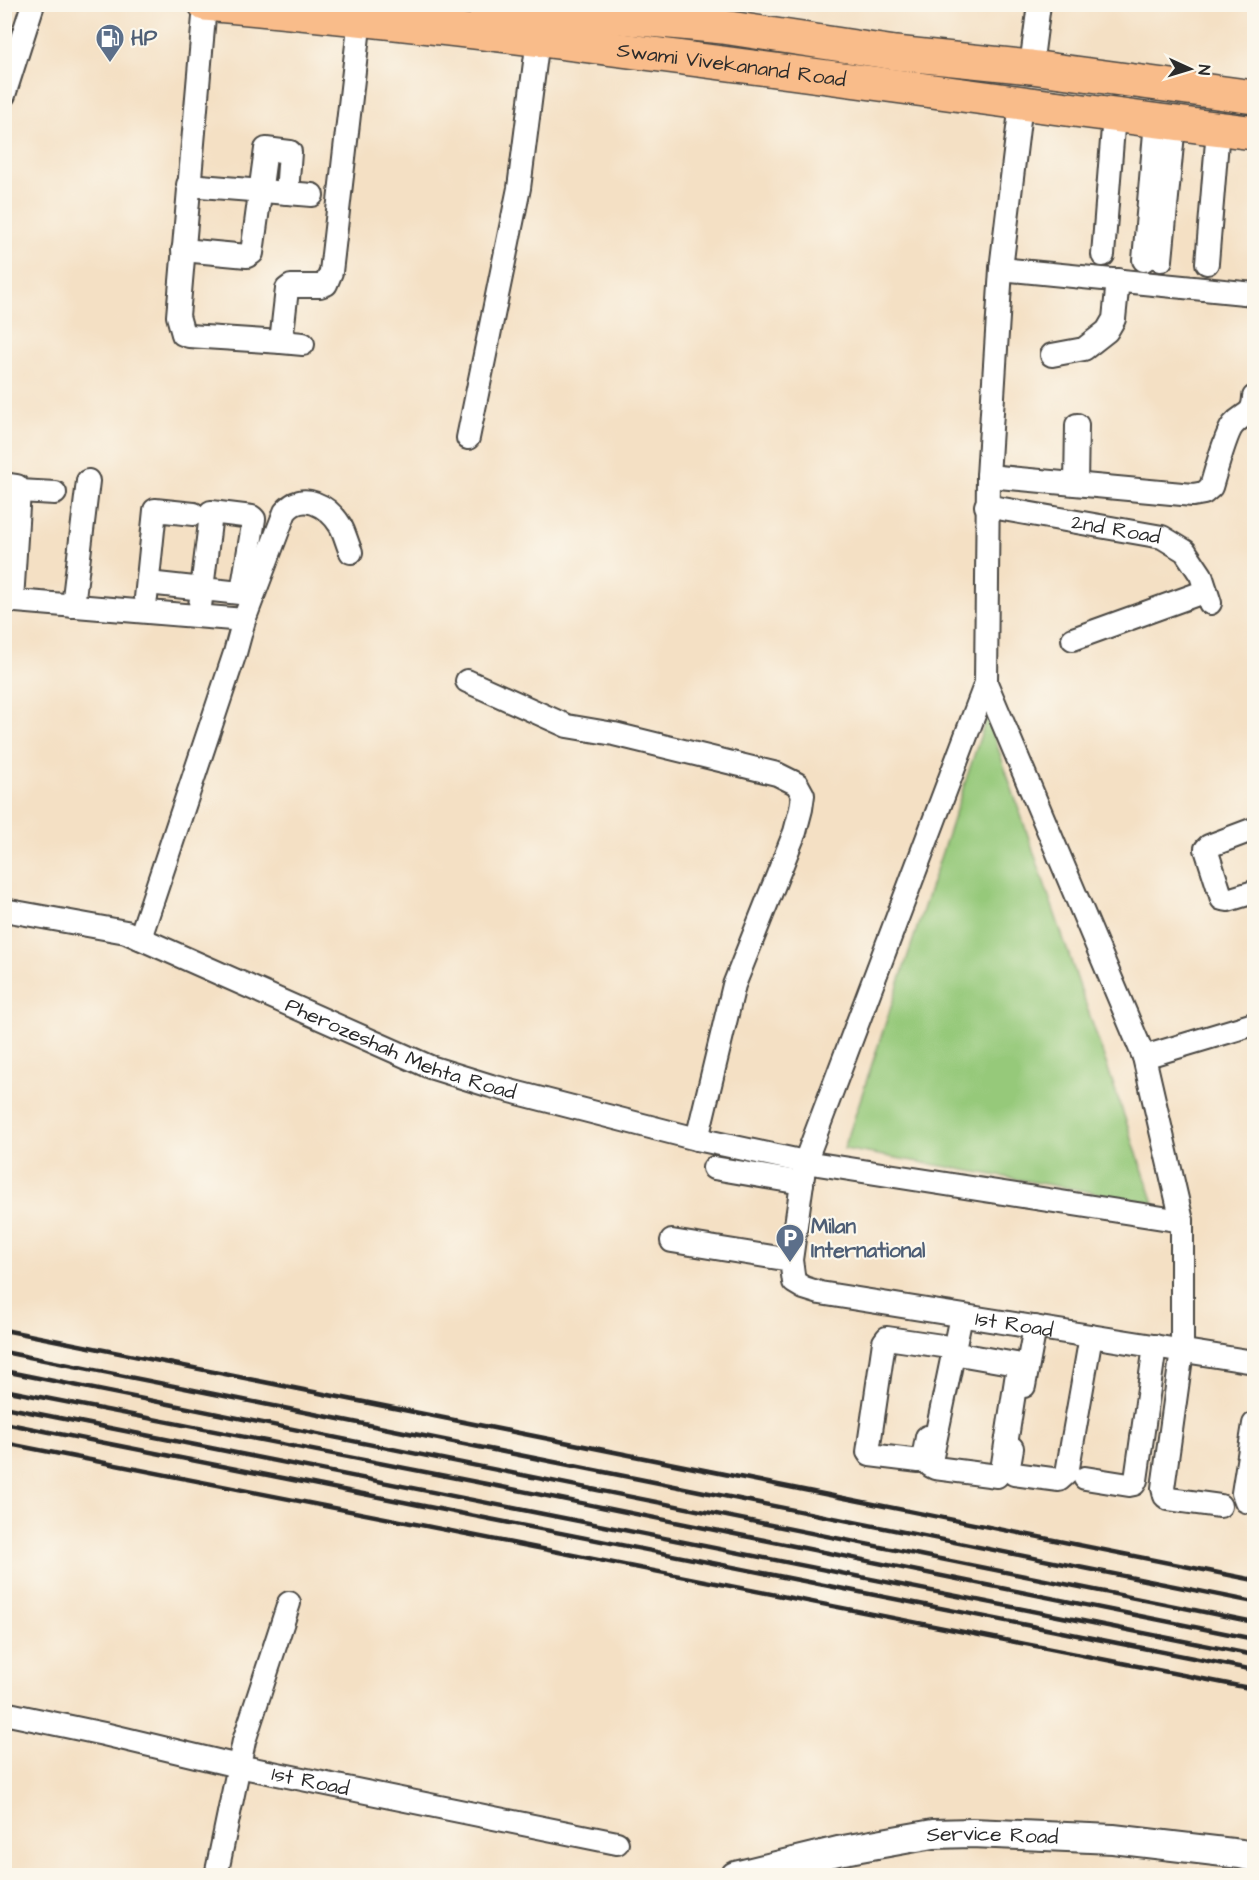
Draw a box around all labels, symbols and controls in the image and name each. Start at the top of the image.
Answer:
fuel station icon: HP [94,22,126,64]
place label: HP [131,24,158,53]
street label: Swami Vivekanand Road [615,35,848,94]
north arrow [1160,39,1220,99]
text: N [1193,64,1215,76]
street label: 2nd Road [1069,507,1163,551]
street label: Pherozeshah Mehta Road [281,990,519,1106]
place label: Milan International [811,1212,926,1265]
parking icon: Milan International [774,1222,806,1264]
street label: 1st Road [973,1303,1055,1344]
street label: 1st Road [269,1759,352,1803]
street label: Service Road [926,1818,1059,1851]

